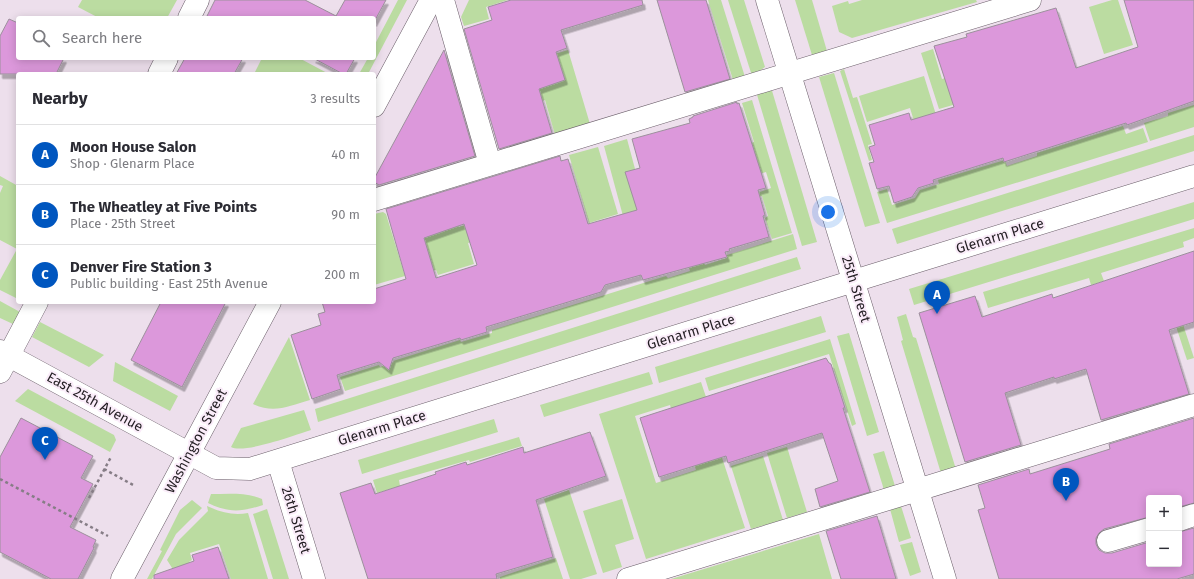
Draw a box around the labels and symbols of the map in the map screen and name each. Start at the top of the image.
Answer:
your location [818,202,838,222]
street label: Glenarm Place [954,215,1046,257]
street label: 25th Street [838,254,874,325]
pin: A [924,281,950,314]
street label: Glenarm Place [645,311,737,353]
street label: East 25th Avenue [44,369,146,435]
street label: Washington Street [161,385,231,496]
street label: Glenarm Place [336,407,428,449]
pin: C [32,427,58,460]
pin: B [1053,468,1079,501]
street label: 26th Street [278,484,315,557]

